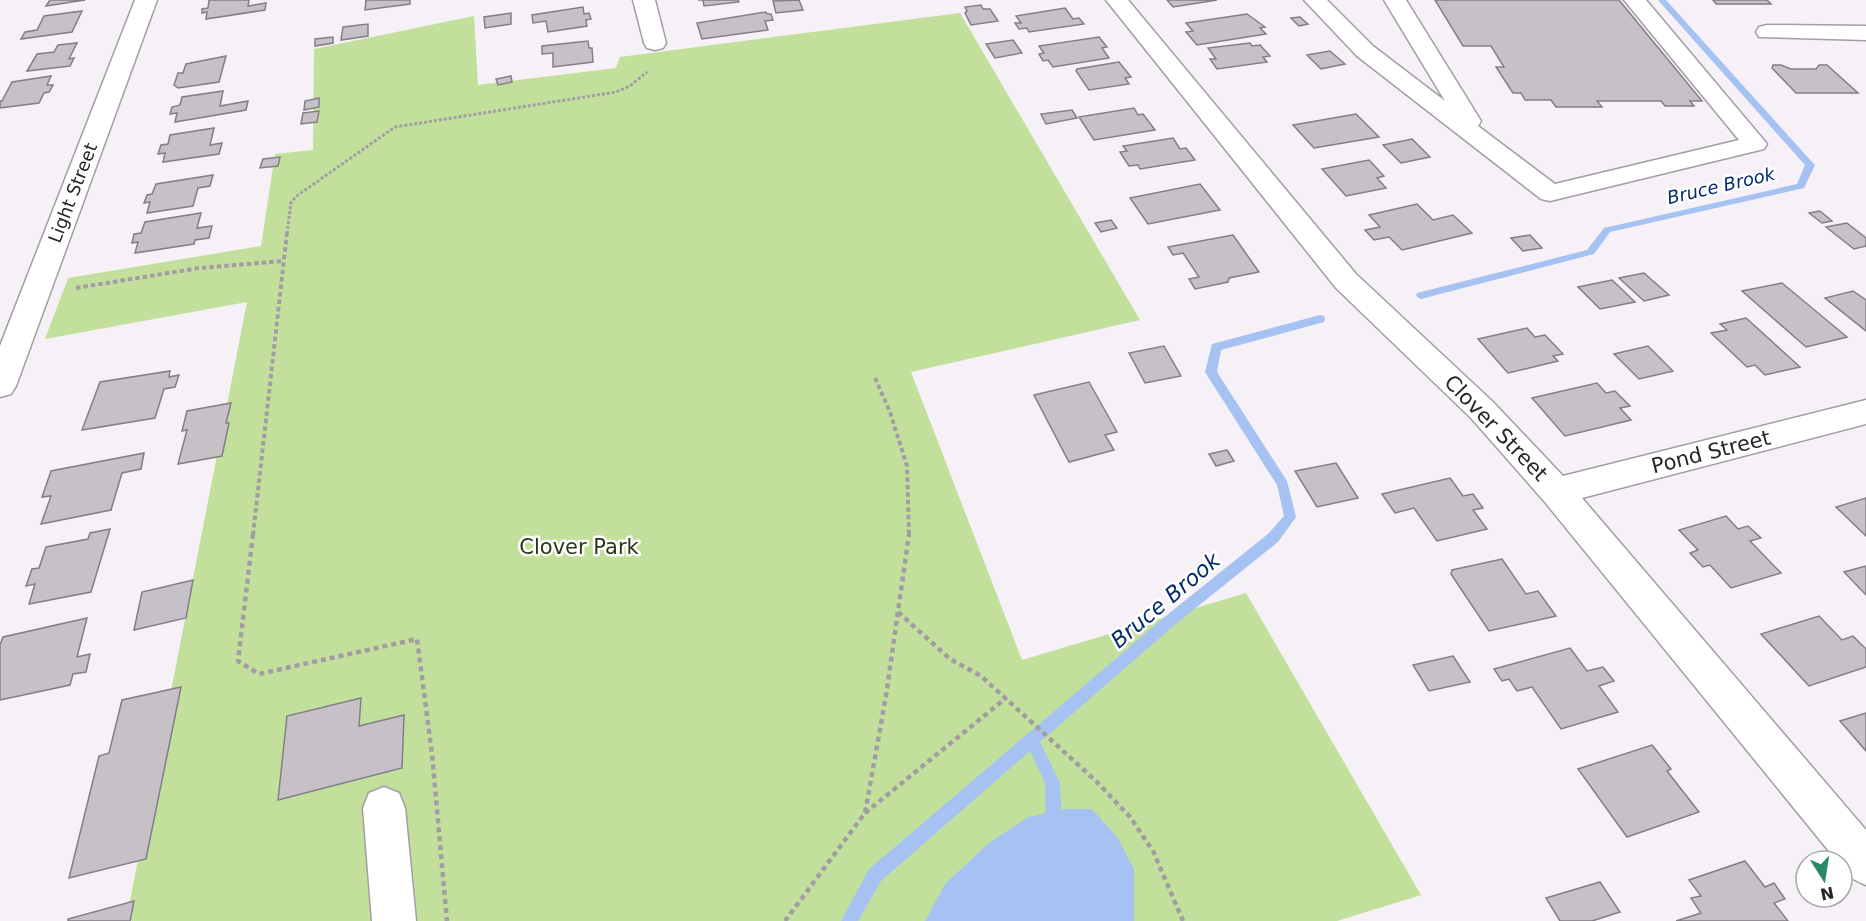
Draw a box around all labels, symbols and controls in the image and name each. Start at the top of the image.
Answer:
street label: Light Street [44,140,101,246]
water label: Bruce Brook [1665,163,1778,208]
street label: Clover Street [1440,370,1552,486]
street label: Pond Street [1649,426,1773,478]
park label: Clover Park [519,535,640,559]
water label: Bruce Brook [1106,547,1226,653]
north arrow [1794,849,1854,909]
text: N [1818,882,1836,904]

